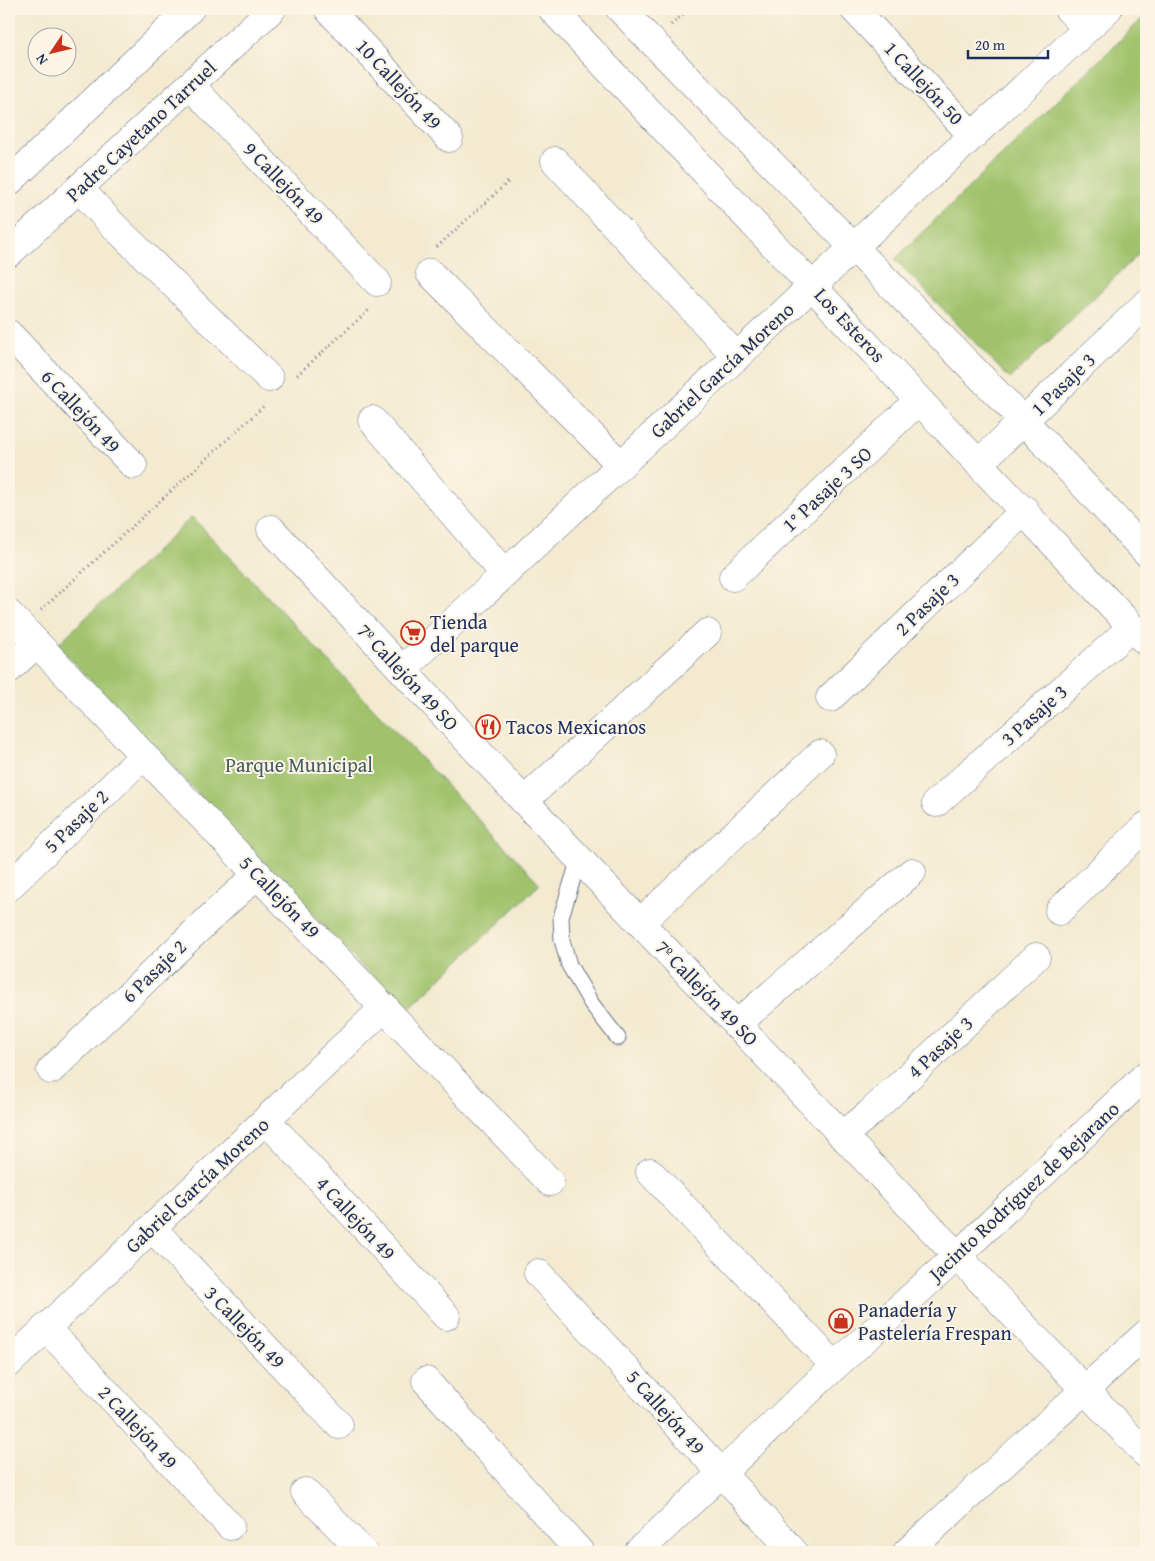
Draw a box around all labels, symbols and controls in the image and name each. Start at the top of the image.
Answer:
north arrow [28,28,78,78]
scale bar [968,28,1048,60]
street label: 10 Callejón 49 [350,32,449,136]
street label: 1 Callejón 50 [878,34,971,131]
text: 20 m [975,34,1006,55]
text: N [30,49,52,69]
street label: Padre Cayetano Tarruel [59,53,223,208]
street label: 9 Callejón 49 [237,135,331,231]
street label: Los Esteros [808,281,893,369]
street label: Gabriel García Moreno [643,295,800,444]
street label: 1 Pasaje 3 [1024,345,1102,422]
street label: 6 Callejón 49 [35,362,128,459]
street label: 1° Pasaje 3 SO [775,439,878,538]
street label: 2 Pasaje 3 [888,565,966,642]
place label: Tienda del parque [430,607,519,659]
street label: 7º Callejón 49 SO [351,617,466,737]
supermarket icon: Tienda del parque [400,620,426,646]
street label: 3 Pasaje 3 [994,677,1073,752]
place label: Tacos Mexicanos [506,712,646,741]
restaurant icon: Tacos Mexicanos [475,714,501,740]
park label: Parque Municipal [225,750,373,779]
street label: 5 Pasaje 2 [37,782,115,859]
street label: 5 Callejón 49 [233,849,327,945]
street label: 6 Pasaje 2 [115,932,193,1009]
street label: 7º Callejón 49 SO [649,933,766,1052]
street label: 4 Pasaje 3 [900,1009,979,1085]
street label: Jacinto Rodríguez de Bejarano [920,1094,1126,1289]
street label: Gabriel García Moreno [118,1110,275,1259]
street label: 4 Callejón 49 [310,1169,403,1266]
street label: 3 Callejón 49 [198,1279,292,1375]
place label: Panadería y Pastelería Frespan [858,1295,1012,1347]
shop icon: Panadería y Pastelería Frespan [828,1308,854,1334]
street label: 5 Callejón 49 [620,1363,712,1461]
street label: 2 Callejón 49 [92,1378,185,1475]

